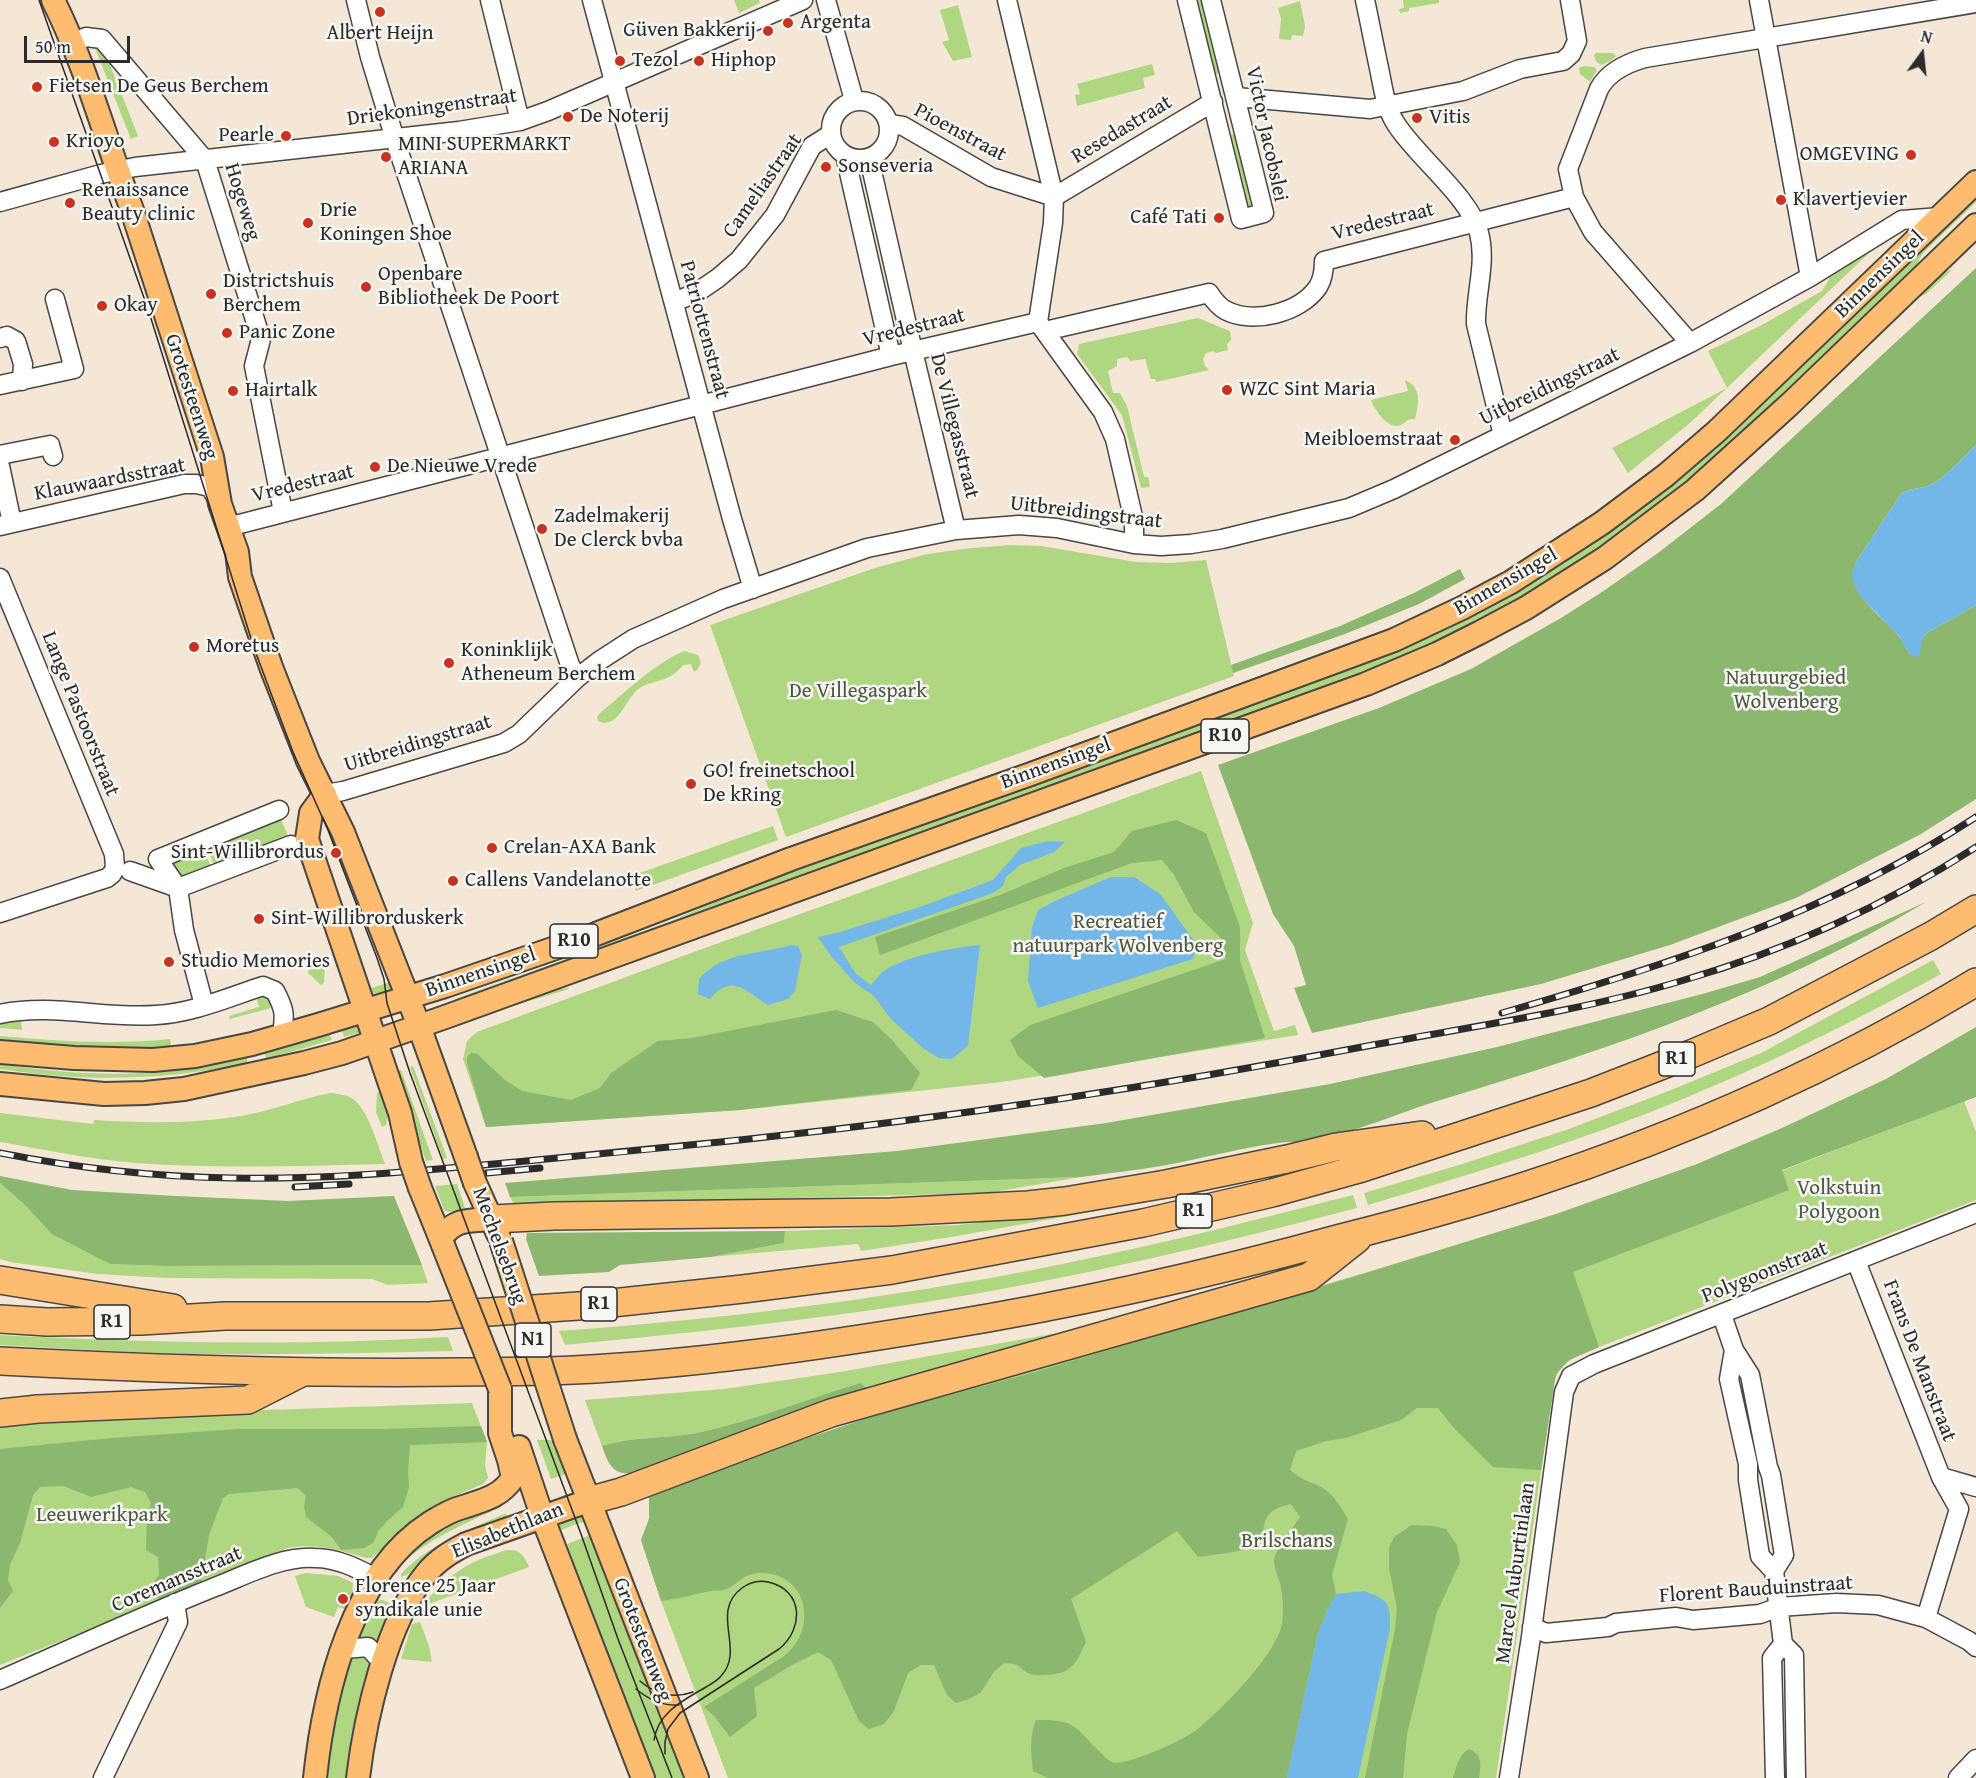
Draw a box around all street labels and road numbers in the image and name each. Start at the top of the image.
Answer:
street label: Victor Jacobslei [1239,64,1293,204]
street label: Driekoningenstraat [346,84,518,132]
street label: Resedastraat [1067,90,1177,170]
street label: Pioenstraat [909,98,1011,168]
street label: Cameliastraat [718,129,808,243]
street label: Hogeweg [218,160,266,244]
street label: Vredestraat [1329,197,1437,247]
street label: Binnensingel [1830,226,1930,324]
street label: Patriottenstraat [673,258,735,402]
street label: Vredestraat [860,303,968,353]
street label: Grotesteenweg [159,331,223,463]
street label: Uitbreidingstraat [1476,342,1624,432]
street label: De Villegasstraat [924,351,984,501]
street label: Klauwaardsstraat [32,453,188,507]
street label: Vredestraat [249,459,357,509]
street label: Uitbreidingstraat [1009,491,1163,535]
street label: Binnensingel [1450,542,1562,622]
street label: Lange Pastoorstraat [35,628,125,800]
street label: Uitbreidingstraat [341,710,495,778]
road number: R10 [1201,719,1249,753]
street label: Binnensingel [998,732,1114,796]
road number: R10 [550,924,598,958]
street label: Binnensingel [422,942,540,1004]
road number: R1 [1659,1042,1695,1076]
street label: Mechelsebrug [466,1184,532,1308]
road number: R1 [1176,1194,1212,1228]
street label: Polygoonstraat [1698,1236,1832,1310]
street label: Frans De Manstraat [1877,1277,1961,1445]
road number: R1 [581,1287,617,1321]
road number: R1 [94,1305,130,1339]
road number: N1 [515,1323,551,1357]
street label: Marcel Auburtinlaan [1491,1481,1541,1665]
street label: Elisabethlaan [449,1497,567,1565]
street label: Coremansstraat [108,1541,246,1619]
street label: Florent Bauduinstraat [1658,1571,1854,1609]
street label: Grotesteenweg [607,1574,677,1706]

